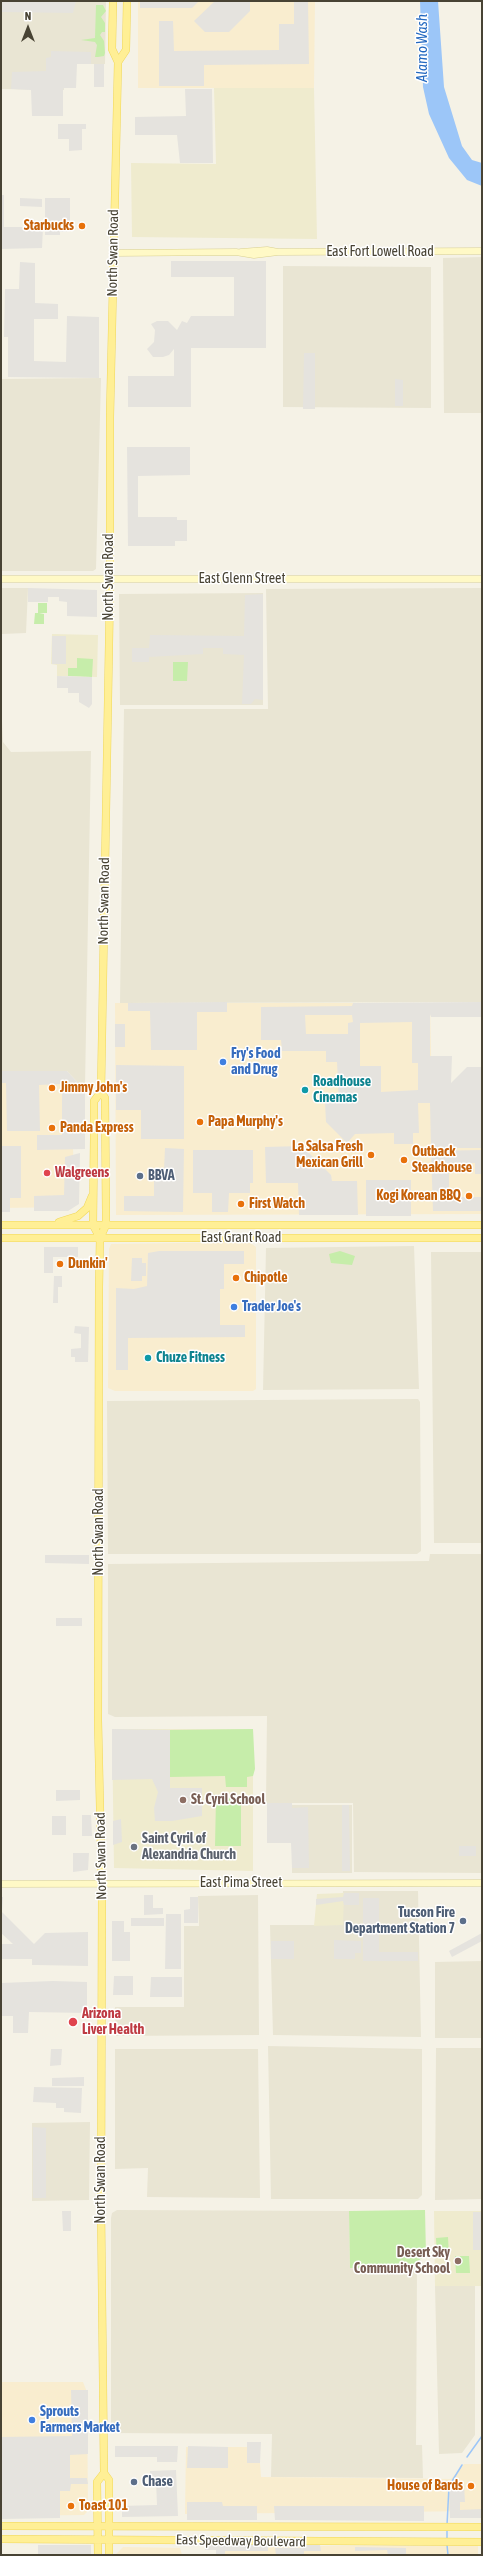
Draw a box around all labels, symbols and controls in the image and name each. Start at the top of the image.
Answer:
north arrow [8,8,48,48]
text: N [25,10,31,22]
water label: Alamo Wash [413,14,431,82]
street label: North Swan Road [104,209,122,297]
place label: Starbucks [24,218,74,234]
marker: Starbucks [77,221,87,231]
street label: East Fort Lowell Road [326,244,434,260]
street label: North Swan Road [101,533,117,621]
street label: East Glenn Street [199,571,285,587]
street label: North Swan Road [95,857,113,945]
place label: Fry's Food and Drug [231,1046,281,1078]
marker: Fry's Food and Drug [218,1057,228,1067]
place label: Roadhouse Cinemas [313,1074,371,1106]
place label: Jimmy John's [60,1080,127,1096]
marker: Jimmy John's [47,1083,57,1093]
marker: Roadhouse Cinemas [300,1085,310,1095]
place label: Papa Murphy's [208,1114,283,1130]
marker: Papa Murphy's [195,1117,205,1127]
place label: Panda Express [60,1120,134,1136]
marker: Panda Express [47,1123,57,1133]
place label: La Salsa Fresh Mexican Grill [292,1139,363,1172]
place label: Outback Steakhouse [412,1144,472,1176]
marker: La Salsa Fresh Mexican Grill [366,1150,376,1160]
marker: Outback Steakhouse [399,1155,409,1165]
place label: Walgreens [55,1165,109,1181]
marker: Walgreens [42,1168,52,1178]
place label: BBVA [148,1168,175,1184]
marker: BBVA [135,1171,145,1181]
place label: Kogi Korean BBQ [376,1188,461,1204]
marker: Kogi Korean BBQ [464,1191,474,1201]
place label: First Watch [249,1196,305,1212]
marker: First Watch [236,1199,246,1209]
street label: East Grant Road [201,1230,281,1246]
place label: Dunkin' [68,1256,108,1272]
marker: Dunkin' [55,1259,65,1269]
place label: Chipotle [244,1270,287,1286]
marker: Chipotle [231,1273,241,1283]
place label: Trader Joe's [242,1299,301,1315]
marker: Trader Joe's [229,1302,239,1312]
place label: Chuze Fitness [156,1350,225,1366]
marker: Chuze Fitness [143,1353,153,1363]
street label: North Swan Road [91,1488,107,1576]
place label: St. Cyril School [191,1792,265,1808]
marker: St. Cyril School [178,1795,188,1805]
street label: North Swan Road [92,1812,110,1900]
place label: Saint Cyril of Alexandria Church [142,1831,236,1864]
marker: Saint Cyril of Alexandria Church [129,1842,139,1852]
street label: East Pima Street [200,1875,282,1891]
place label: Tucson Fire Department Station 7 [345,1905,455,1938]
marker: Tucson Fire Department Station 7 [458,1916,468,1926]
place label: Arizona Liver Health [82,2006,144,2038]
marker: Arizona Liver Health [67,2016,79,2028]
street label: North Swan Road [93,2136,109,2224]
place label: Desert Sky Community School [354,2245,450,2278]
marker: Desert Sky Community School [453,2256,463,2266]
place label: Sprouts Farmers Market [40,2404,120,2436]
marker: Sprouts Farmers Market [27,2415,37,2425]
place label: Chase [142,2474,173,2490]
marker: Chase [129,2477,139,2487]
place label: House of Bards [387,2478,463,2494]
marker: House of Bards [466,2481,476,2491]
place label: Toast 101 [79,2498,128,2514]
marker: Toast 101 [66,2501,76,2511]
street label: East Speedway Boulevard [176,2531,306,2551]

